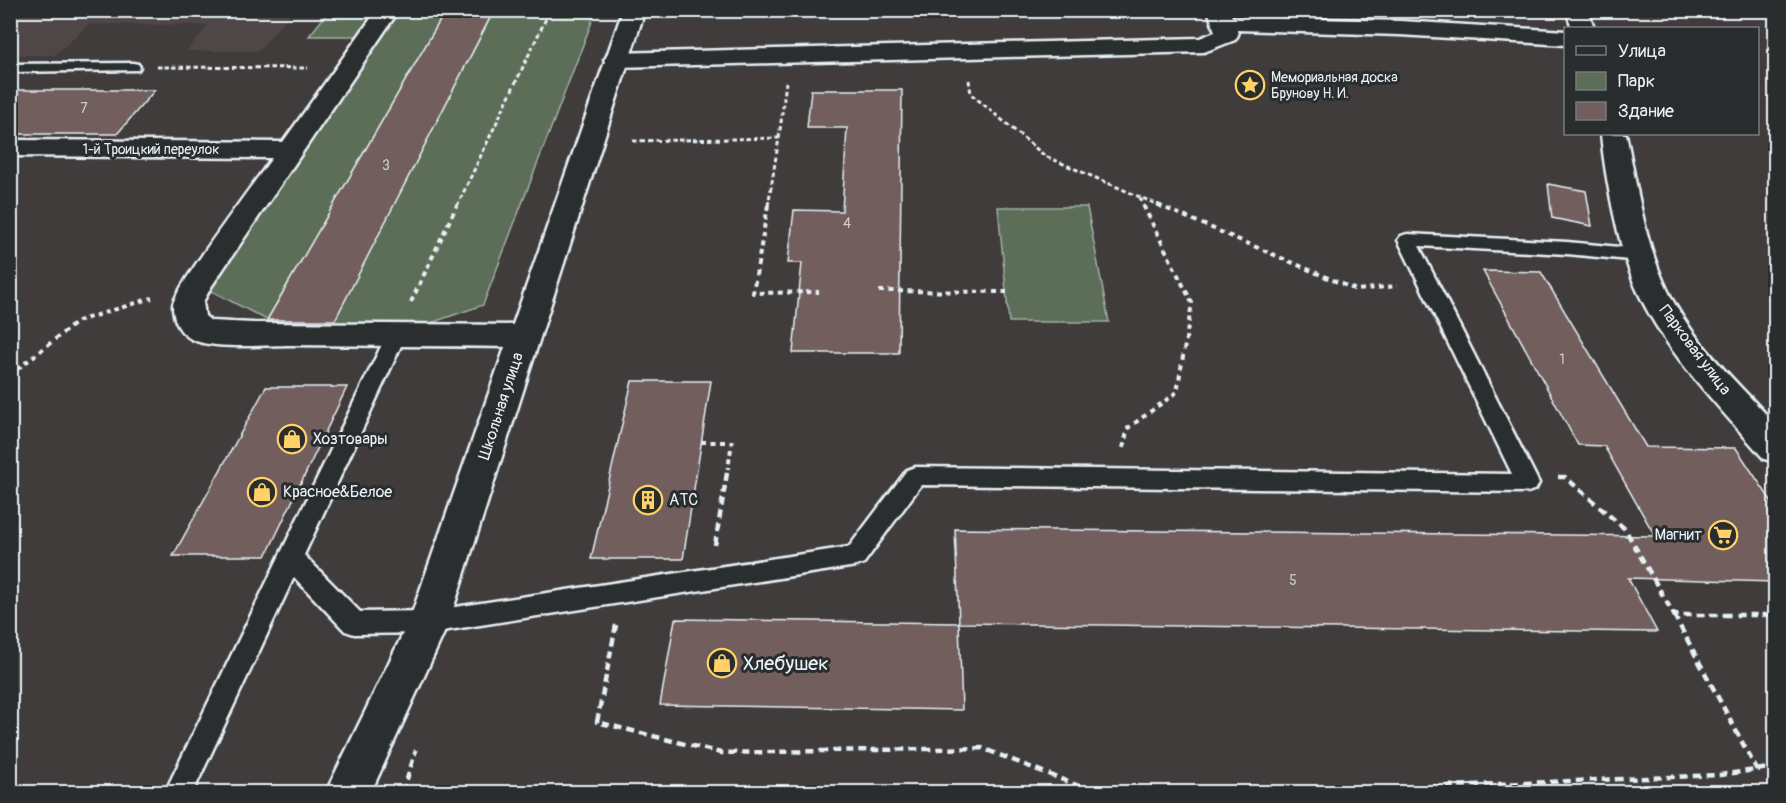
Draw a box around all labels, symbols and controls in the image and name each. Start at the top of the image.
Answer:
legend [1564,27,1759,135]
text: Улица [1618,40,1666,63]
place icon: Мемориальная доска Брунову Н. И. [1234,69,1266,101]
place label: Мемориальная доска Брунову Н. И. [1271,69,1398,102]
text: Парк [1618,70,1655,93]
house number: 7 [80,100,88,117]
text: Здание [1618,100,1674,123]
street label: 1-й Троицкий переулок [83,141,219,158]
house number: 3 [382,157,390,174]
house number: 4 [843,215,851,232]
street label: Парковая улица [1655,301,1735,399]
street label: Школьная улица [474,350,528,462]
house number: 1 [1559,351,1565,368]
shop icon: Хозтовары [276,423,308,455]
place label: Хозтовары [313,429,388,449]
shop icon: Красное&Белое [246,476,278,508]
place label: Красное&Белое [283,482,392,502]
building icon: АТС [632,484,664,516]
place label: АТС [669,490,698,510]
supermarket icon: Магнит [1707,519,1739,551]
place label: Магнит [1654,525,1702,545]
house number: 5 [1289,572,1297,589]
shop icon: Хлебушек [706,647,738,679]
place label: Хлебушек [743,651,828,676]

